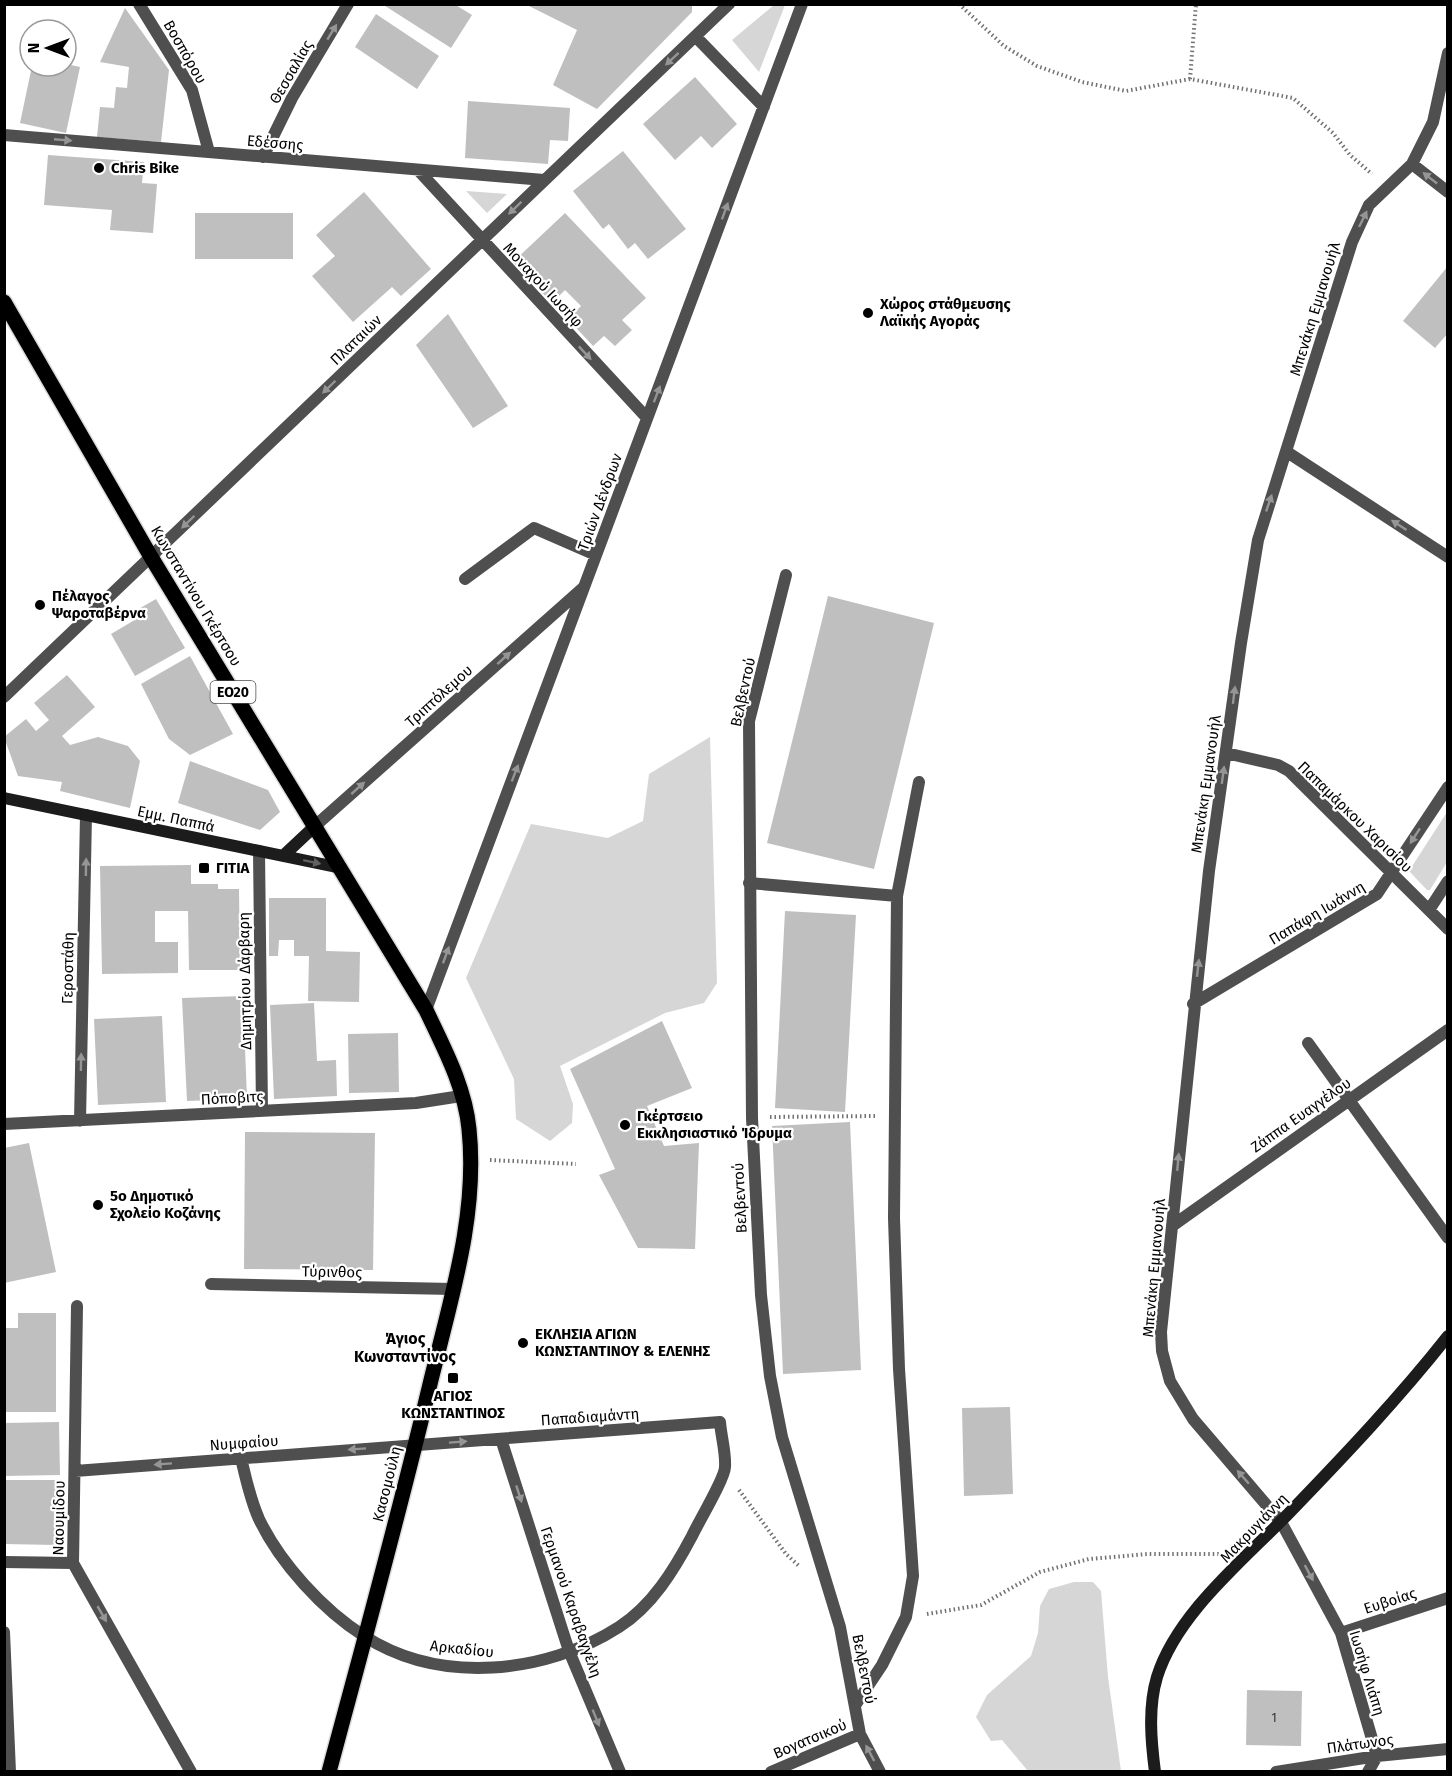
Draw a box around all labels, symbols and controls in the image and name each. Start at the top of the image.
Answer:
street label: Βοσπόρου [160,17,210,87]
north arrow [18,18,78,78]
one-way arrow [326,24,337,40]
street label: Θεσσαλίας [266,37,316,107]
text: N [24,43,43,53]
one-way arrow [665,52,679,66]
street label: Εδέσσης [246,132,304,154]
one-way arrow [53,135,72,145]
place label: Chris Bike [111,159,179,177]
marker: Chris Bike [92,161,106,175]
one-way arrow [1422,172,1438,185]
one-way arrow [509,201,523,215]
one-way arrow [721,202,730,220]
one-way arrow [1358,210,1367,227]
street label: Μοναχού Ιωσήφ [499,239,587,331]
street label: Μπενάκη Εμμανουήλ [1286,239,1344,378]
place label: Χώρος στάθμευσης Λαϊκής Αγοράς [879,295,1012,330]
marker: Χώρος στάθμευσης Λαϊκής Αγοράς [861,306,875,320]
street label: Πλαταιών [327,311,386,369]
one-way arrow [578,345,592,360]
one-way arrow [322,380,337,394]
one-way arrow [652,384,662,402]
street label: Τριών Δένδρων [574,450,626,553]
one-way arrow [1264,494,1274,512]
one-way arrow [182,514,196,528]
one-way arrow [1391,519,1407,531]
street label: Κωνσταντίνου Γκέρτσου [147,523,245,669]
place label: Πέλαγος Ψαροταβέρνα [52,587,146,622]
marker: Πέλαγος Ψαροταβέρνα [33,598,47,612]
one-way arrow [496,652,511,665]
street label: Βελβεντού [727,656,759,728]
street label: Τριπτόλεμου [402,661,476,731]
road number: ΕΟ20 [210,681,256,703]
one-way arrow [1229,685,1238,704]
street label: Μπενάκη Εμμανουήλ [1187,713,1225,854]
street label: Παπαμάρκου Χαρισίου [1294,758,1416,876]
one-way arrow [510,764,520,782]
one-way arrow [1219,765,1228,784]
one-way arrow [351,781,366,794]
street label: Εμμ. Παππά [136,802,216,836]
one-way arrow [1410,828,1421,844]
one-way arrow [81,858,90,877]
one-way arrow [302,858,321,867]
place label: ΓΙΤΙΑ [216,859,251,877]
marker: ΓΙΤΙΑ [197,861,211,875]
street label: Παπάφη Ιωάννη [1266,877,1368,949]
street label: Δημητρίου Δάρβαρη [235,912,255,1050]
street label: Γεροστάθη [58,932,78,1004]
one-way arrow [442,946,452,964]
one-way arrow [1193,958,1202,977]
one-way arrow [77,1053,86,1072]
street label: Ζάππα Ευαγγέλου [1248,1074,1354,1156]
street label: Πόποβιτς [200,1087,264,1109]
place label: Γκέρτσειο Εκκλησιαστικό Ίδρυμα [637,1107,792,1142]
marker: Γκέρτσειο Εκκλησιαστικό Ίδρυμα [618,1118,632,1132]
one-way arrow [1173,1152,1183,1171]
street label: Βελβεντού [729,1162,751,1234]
place label: 5ο Δημοτικό Σχολείο Κοζάνης [110,1187,221,1222]
street label: Μπενάκη Εμμανουήλ [1139,1197,1169,1338]
marker: 5ο Δημοτικό Σχολείο Κοζάνης [91,1198,105,1212]
street label: Τύρινθος [302,1262,362,1282]
place label: ΕΚΛΗΣΙΑ ΑΓΙΩΝ ΚΩΝΣΤΑΝΤΙΝΟΥ & ΕΛΕΝΗΣ [535,1325,711,1360]
district label: Άγιος Κωνσταντίνος [354,1329,456,1366]
marker: ΕΚΛΗΣΙΑ ΑΓΙΩΝ ΚΩΝΣΤΑΝΤΙΝΟΥ & ΕΛΕΝΗΣ [516,1336,530,1350]
marker: ΑΓΙΟΣ ΚΩΝΣΤΑΝΤΙΝΟΣ [446,1371,460,1385]
place label: ΑΓΙΟΣ ΚΩΝΣΤΑΝΤΙΝΟΣ [401,1387,505,1422]
street label: Παπαδιαμάντη [540,1405,640,1429]
street label: Νυμφαίου [209,1432,279,1454]
one-way arrow [449,1437,468,1446]
one-way arrow [348,1444,367,1454]
street label: Κασομούλη [369,1444,405,1524]
one-way arrow [153,1459,172,1469]
one-way arrow [1237,1470,1250,1485]
street label: Ναουμίδου [49,1480,69,1556]
one-way arrow [515,1485,524,1503]
street label: Μακρυγιάννη [1216,1490,1292,1566]
street label: Γερμανού Καραβαγγέλη [537,1524,605,1680]
one-way arrow [1304,1565,1314,1582]
street label: Ευβoίας [1361,1584,1419,1618]
one-way arrow [96,1606,107,1622]
street label: Ιωσήφ Λιάπη [1345,1628,1389,1718]
street label: Βελβεντού [848,1633,880,1705]
street label: Αρκαδίου [429,1637,495,1661]
one-way arrow [592,1709,601,1727]
house number: 1 [1271,1711,1277,1725]
street label: Βογατσικού [770,1715,850,1763]
street label: Πλάτωνος [1326,1730,1394,1758]
one-way arrow [865,1744,875,1761]

